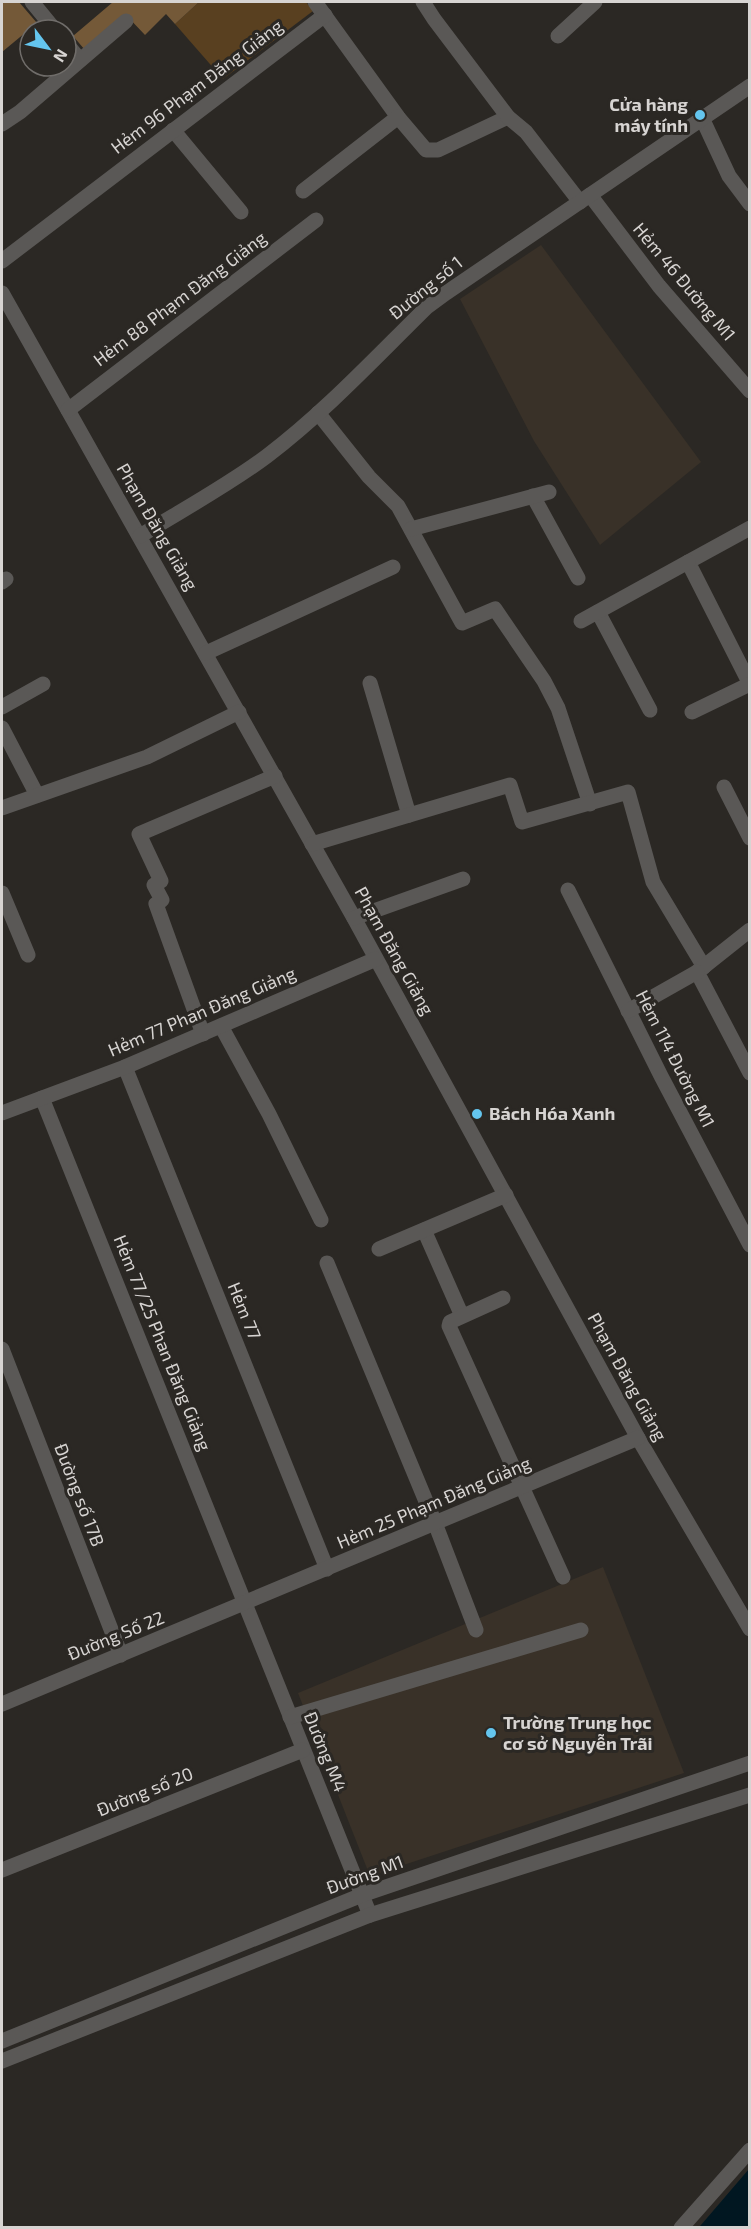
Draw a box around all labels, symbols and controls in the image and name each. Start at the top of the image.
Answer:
street label: Hẻm 96 Phạm Đăng Giảng [106,14,287,158]
north arrow [18,18,78,78]
text: N [50,46,72,66]
place label: Cửa hàng máy tính [609,93,689,136]
marker: Cửa hàng máy tính [693,108,707,122]
street label: Hẻm 46 Đường M1 [629,218,741,345]
street label: Hẻm 88 Phạm Đăng Giảng [89,226,270,370]
street label: Đường số 1 [384,251,467,324]
street label: Phạm Đăng Giảng [113,459,203,594]
street label: Phạm Đăng Giảng [351,882,439,1019]
street label: Hẻm 77 Phan Đăng Giảng [104,961,299,1061]
street label: Hẻm 114 Đường M1 [632,986,720,1131]
place label: Bách Hóa Xanh [489,1102,615,1124]
marker: Bách Hóa Xanh [470,1107,484,1121]
street label: Hẻm 77/25 Phan Đăng Giảng [109,1231,216,1454]
street label: Hẻm 77 [224,1279,266,1343]
street label: Phạm Đăng Giảng [584,1308,672,1445]
street label: Đường số 17B [50,1440,110,1549]
street label: Hẻm 25 Phạm Đăng Giảng [333,1451,534,1553]
street label: Đường Số 22 [64,1606,167,1664]
street label: Đường M4 [300,1708,352,1795]
place label: Trường Trung học cơ sở Nguyễn Trãi [503,1711,653,1754]
marker: Trường Trung học cơ sở Nguyễn Trãi [484,1726,498,1740]
street label: Đường số 20 [93,1762,196,1820]
street label: Đường M1 [323,1850,406,1898]

